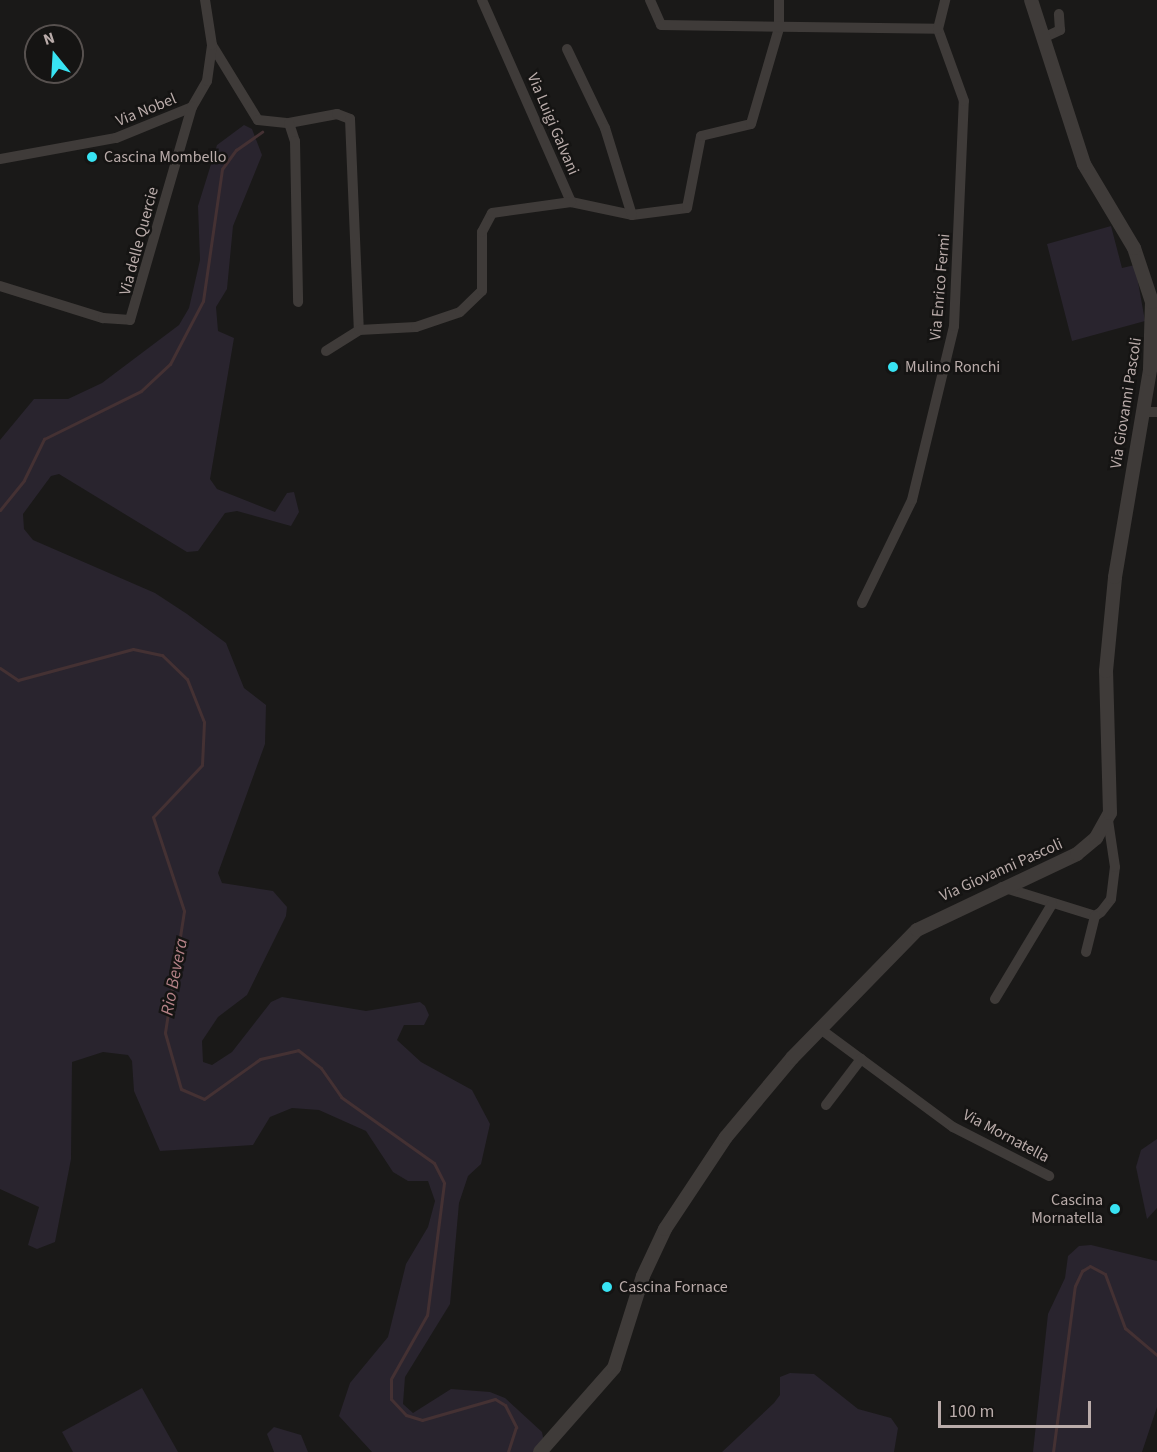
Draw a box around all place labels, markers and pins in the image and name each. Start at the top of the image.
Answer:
place label: Cascina Mombello [104,147,226,167]
marker: Cascina Mombello [85,150,99,164]
place label: Mulino Ronchi [905,357,1000,377]
marker: Mulino Ronchi [886,360,900,374]
place label: Cascina Mornatella [1031,1190,1103,1228]
marker: Cascina Mornatella [1108,1202,1122,1216]
place label: Cascina Fornace [619,1277,728,1297]
marker: Cascina Fornace [600,1280,614,1294]

